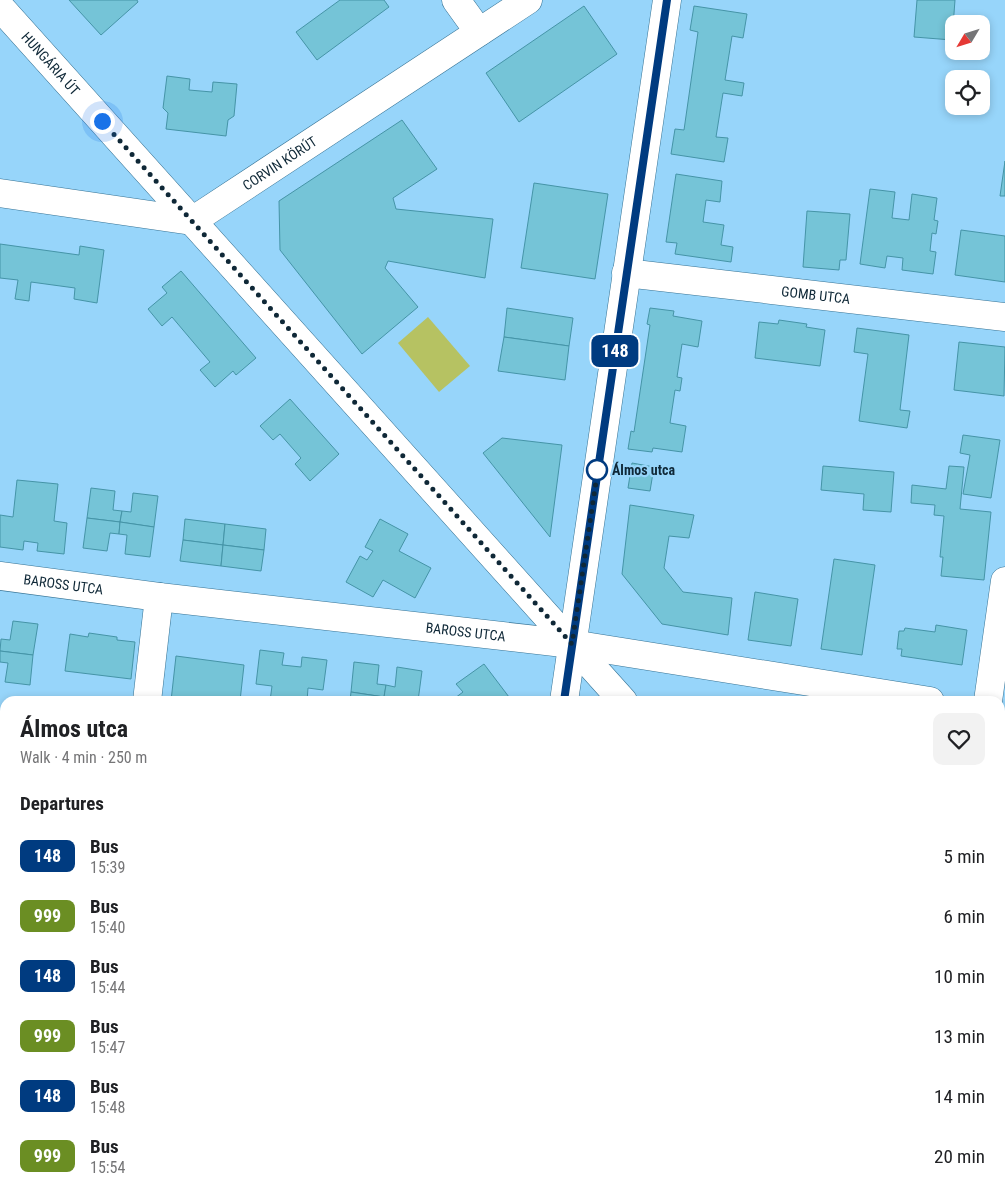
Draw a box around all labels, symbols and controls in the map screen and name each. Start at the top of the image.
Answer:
north arrow [945,15,990,60]
map controls [945,15,990,115]
street label: HUNGÁRIA ÚT [18,29,83,98]
button: locate [945,70,990,115]
your location [90,109,115,134]
street label: CORVIN KÖRÚT [240,133,320,193]
street label: GOMB UTCA [780,283,851,307]
line badge: 148 [586,335,644,367]
text: 148 [601,340,629,361]
marker: Álmos utca [586,459,608,481]
place label: Álmos utca [612,461,675,478]
street label: BAROSS UTCA [23,571,104,598]
street label: BAROSS UTCA [425,619,506,644]
button: heart [933,713,985,765]
text: Álmos utca [20,715,128,743]
text: Walk · 4 min · 250 m [20,748,147,767]
text: Departures [20,792,104,815]
text: Bus [90,835,119,858]
text: 148 [34,845,61,866]
text: 5 min [943,845,985,868]
text: 15:39 [90,858,125,877]
text: Bus [90,895,119,918]
text: 999 [34,905,61,926]
text: 6 min [943,905,985,928]
text: 15:40 [90,918,125,937]
text: Bus [90,955,119,978]
text: 148 [34,965,61,986]
text: 10 min [934,965,985,988]
text: 15:44 [90,978,125,997]
text: Bus [90,1015,119,1038]
text: 999 [34,1025,61,1046]
text: 13 min [934,1025,985,1048]
text: 15:47 [90,1038,125,1057]
text: Bus [90,1075,119,1098]
text: 148 [34,1085,61,1106]
text: 14 min [934,1085,985,1108]
text: 15:48 [90,1098,125,1117]
text: Bus [90,1135,119,1158]
text: 999 [34,1145,61,1166]
text: 20 min [934,1145,985,1168]
text: 15:54 [90,1158,125,1177]

